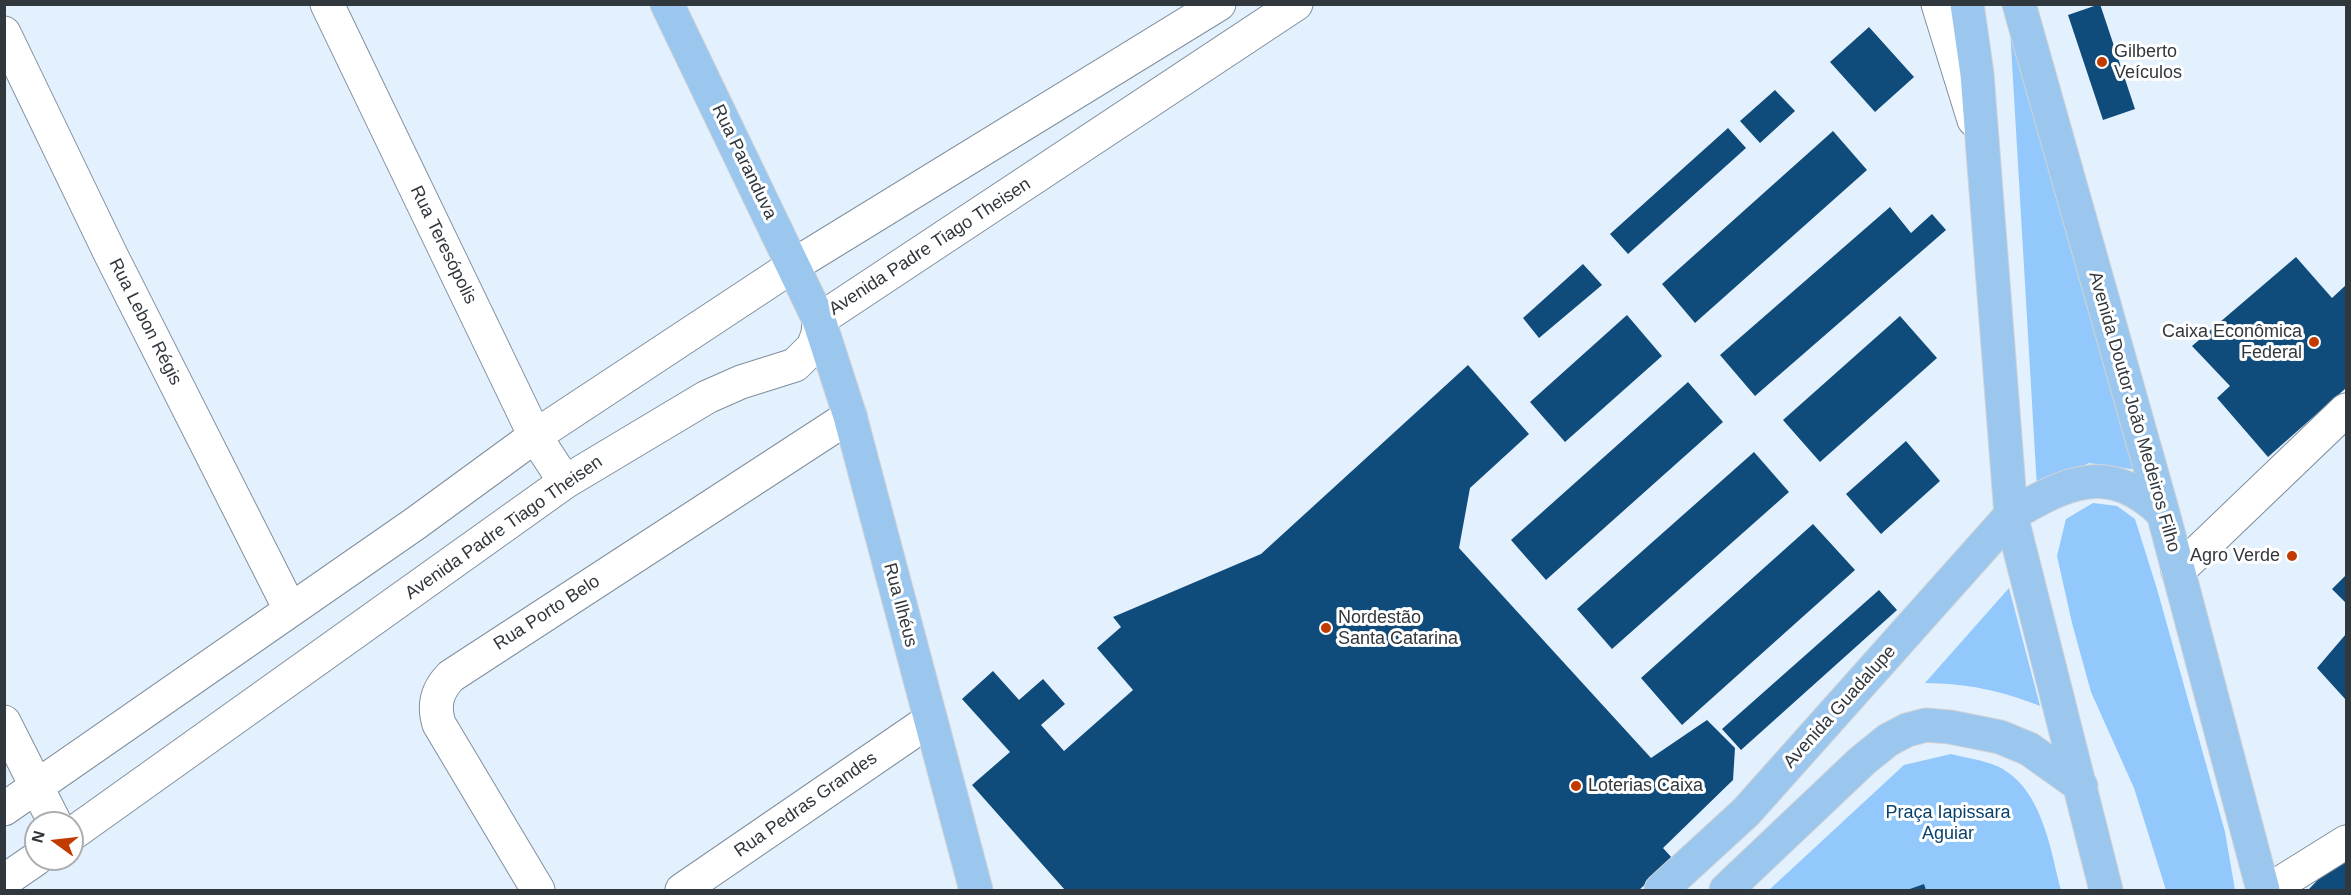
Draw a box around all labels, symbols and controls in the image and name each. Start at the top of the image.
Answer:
place label: Gilberto Veículos [2114,41,2182,84]
marker: Gilberto Veículos [2095,55,2109,69]
street label: Rua Paranduva [707,101,781,223]
street label: Avenida Padre Tiago Theisen [825,174,1035,320]
street label: Rua Teresópolis [405,182,481,308]
street label: Rua Lebon Régis [104,255,186,389]
street label: Avenida Doutor João Medeiros Filho [2084,269,2184,555]
place label: Caixa Econômica Federal [2162,321,2302,364]
marker: Caixa Econômica Federal [2307,335,2321,349]
street label: Avenida Padre Tiago Theisen [401,451,607,605]
place label: Agro Verde [2190,545,2280,567]
marker: Agro Verde [2285,549,2299,563]
street label: Rua Ilhéus [878,561,922,649]
street label: Rua Porto Belo [490,571,604,655]
place label: Nordestão Santa Catarina [1338,607,1458,650]
marker: Nordestão Santa Catarina [1319,621,1333,635]
street label: Avenida Guadalupe [1779,641,1901,773]
street label: Rua Pedras Grandes [731,748,881,862]
place label: Loterias Caixa [1588,775,1703,797]
marker: Loterias Caixa [1569,779,1583,793]
park label: Praça Iapissara Aguiar [1885,802,2011,844]
north arrow [24,811,84,871]
text: N [28,829,48,845]

